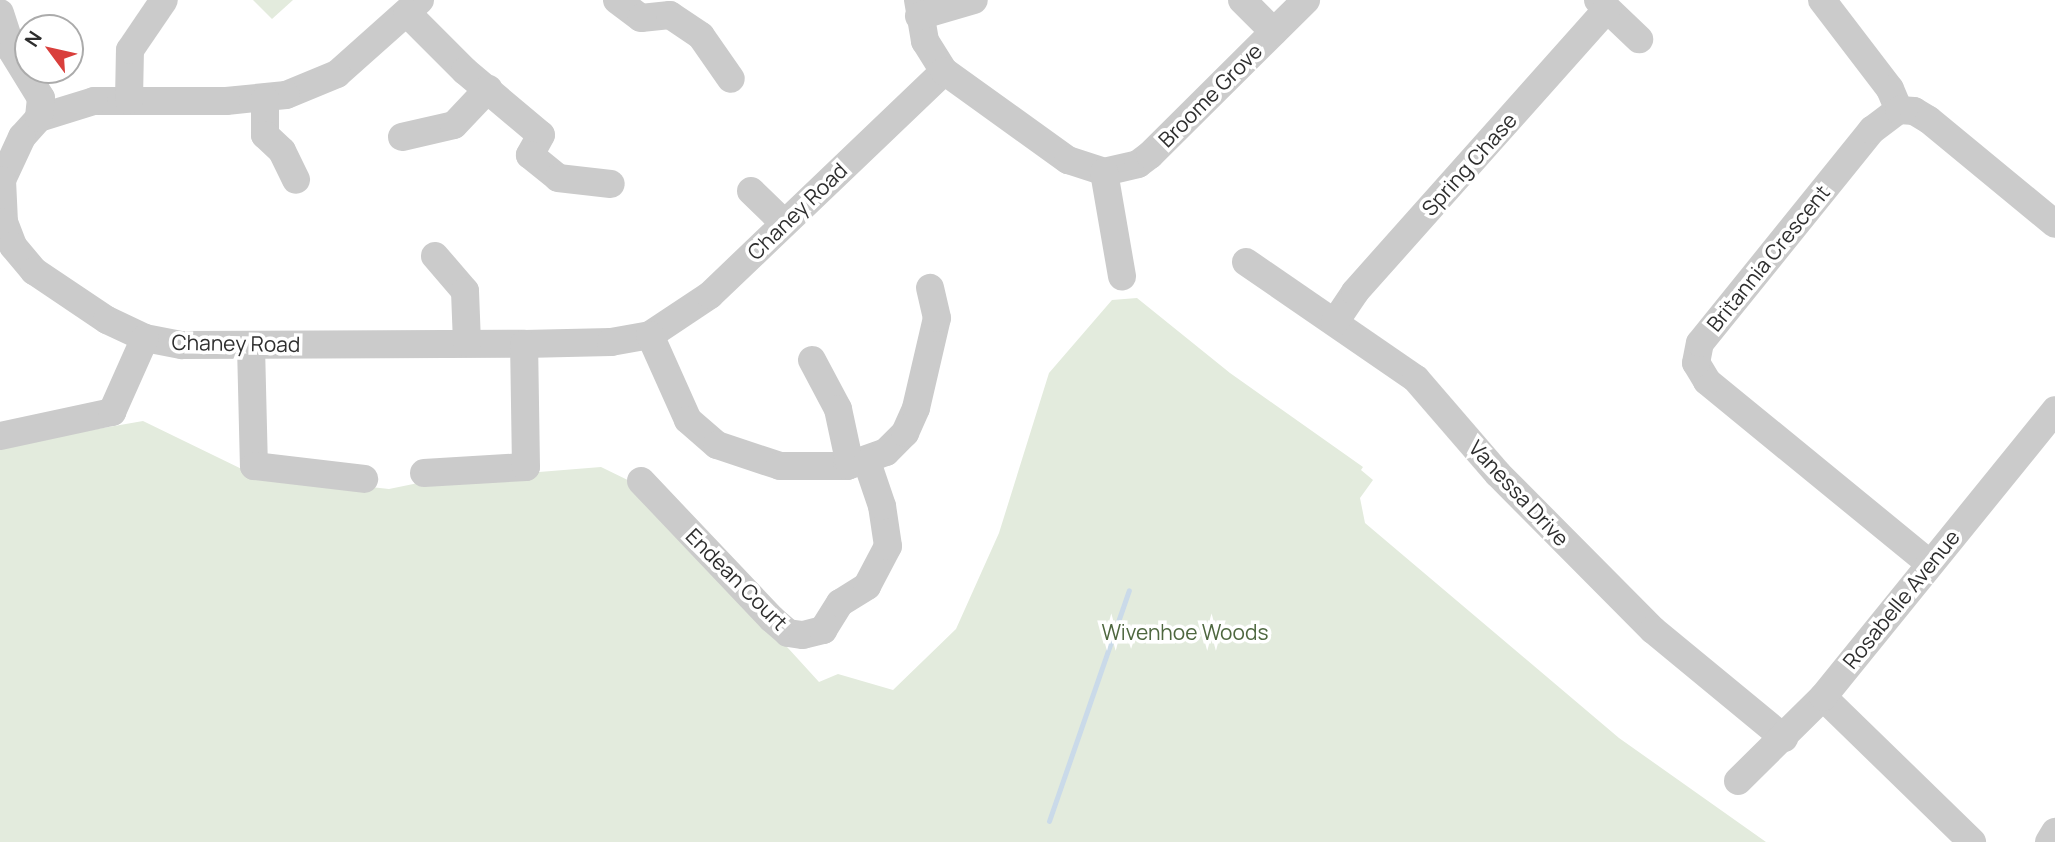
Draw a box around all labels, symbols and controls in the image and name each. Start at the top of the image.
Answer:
north arrow [14,14,84,84]
text: N [18,26,48,51]
street label: Broome Grove [1153,38,1267,152]
street label: Spring Chase [1416,107,1522,221]
street label: Chaney Road [742,157,852,265]
street label: Britannia Crescent [1701,180,1835,336]
street label: Chaney Road [171,329,301,357]
street label: Vanessa Drive [1464,435,1574,551]
street label: Endean Court [681,523,793,635]
street label: Rosabelle Avenue [1837,525,1965,673]
park label: Wivenhoe Woods [1102,619,1268,645]

